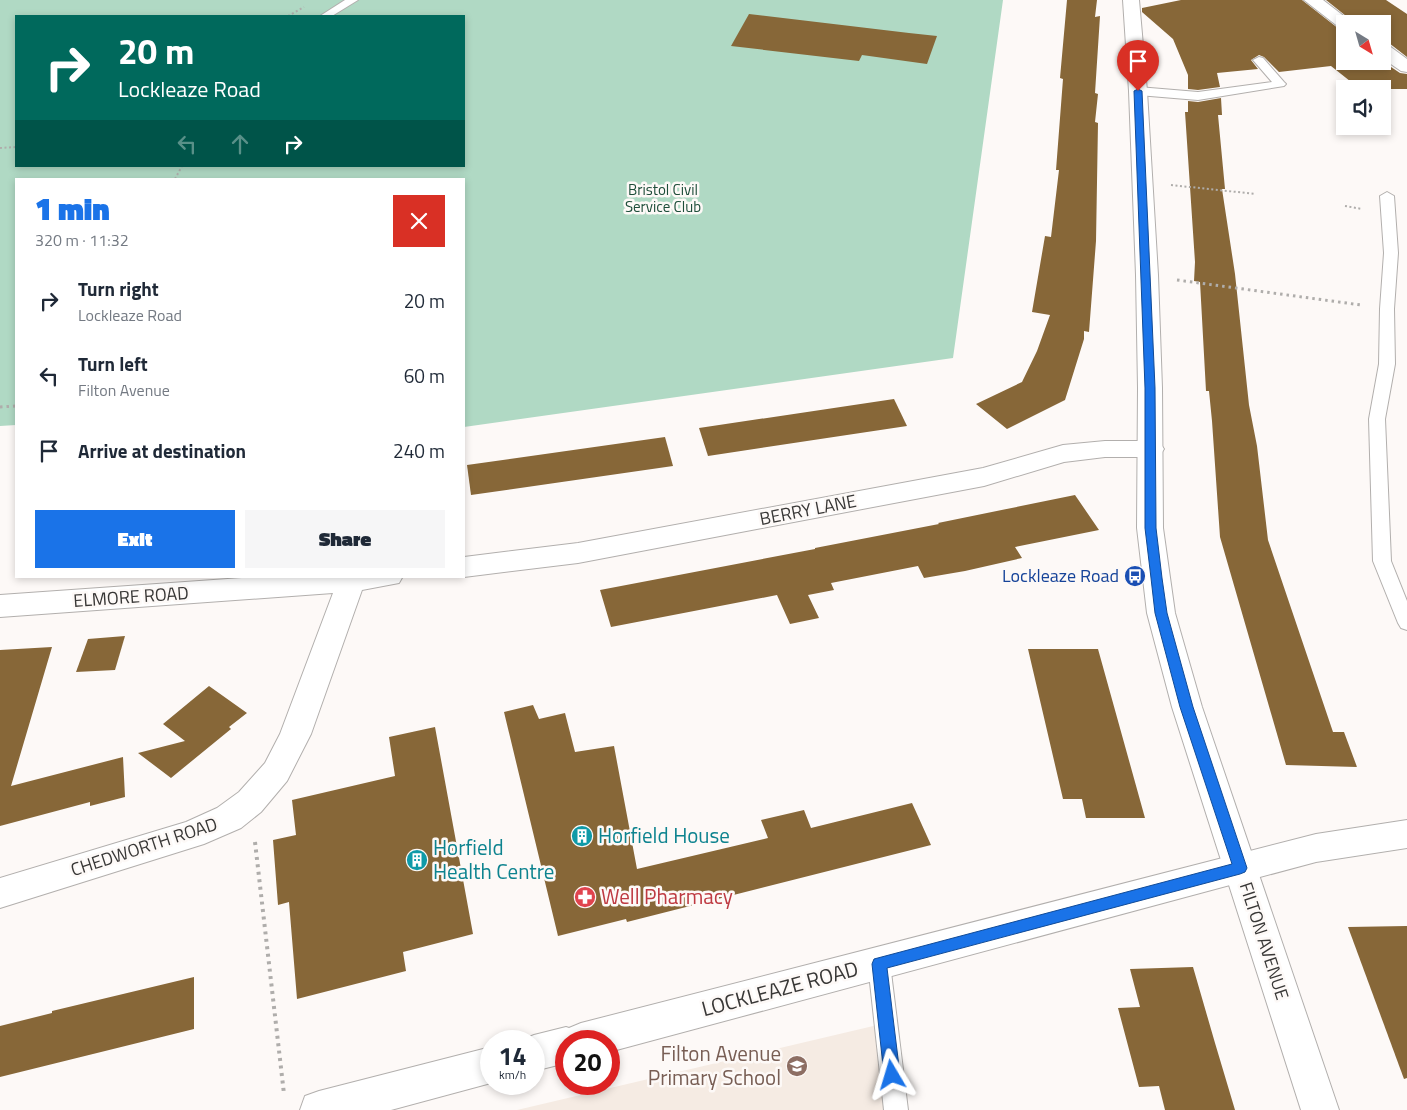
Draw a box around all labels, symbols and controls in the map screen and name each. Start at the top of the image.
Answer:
north arrow [1336,15,1391,70]
map controls [1336,15,1391,135]
text: 20 m [118,24,194,78]
icon: right [35,35,100,100]
pin [1117,40,1159,91]
icon: arrive [1124,47,1152,75]
text: Lockleaze Road [118,72,261,106]
button: sound [1336,80,1391,135]
icon: left [173,130,201,158]
icon: ahead [226,130,254,158]
icon: right [279,130,307,158]
park label: Bristol Civil Service Club [625,178,701,218]
text: 1 min [35,186,110,232]
button: close [393,195,445,247]
text: 320 m · 11:32 [35,228,129,252]
text: Turn right [78,274,159,303]
text: 20 m [404,286,445,315]
icon: right [35,287,63,315]
text: Lockleaze Road [78,303,182,327]
text: Turn left [78,349,148,378]
text: 60 m [404,361,445,390]
icon: left [35,362,63,390]
text: Filton Avenue [78,378,170,402]
text: Arrive at destination [78,436,246,465]
text: 240 m [393,436,445,465]
icon: arrive [35,437,63,465]
street label: BERRY LANE [757,487,859,532]
button: Exit [35,510,235,568]
button: Share [245,510,445,568]
place label: Lockleaze Road [1002,562,1119,589]
bus stop icon: Lockleaze Road [1123,564,1147,588]
street label: ELMORE ROAD [72,579,190,614]
street label: CHEDWORTH ROAD [67,810,221,883]
place label: Horfield House [598,819,730,851]
building icon: Horfield House [570,824,594,848]
place label: Horfield Health Centre [433,831,554,887]
building icon: Horfield Health Centre [405,848,429,872]
street label: FILTON AVENUE [1233,879,1296,1003]
place label: Well Pharmacy [601,880,733,912]
pharmacy icon: Well Pharmacy [573,885,597,909]
street label: LOCKLEAZE ROAD [698,952,862,1024]
speed limit sign: 20 [555,1030,620,1095]
text: 14 [498,1037,527,1075]
place label: Filton Avenue Primary School [648,1037,781,1093]
position arrow [865,1048,917,1100]
school or university icon: Filton Avenue Primary School [785,1054,809,1078]
text: km/h [499,1065,526,1084]

